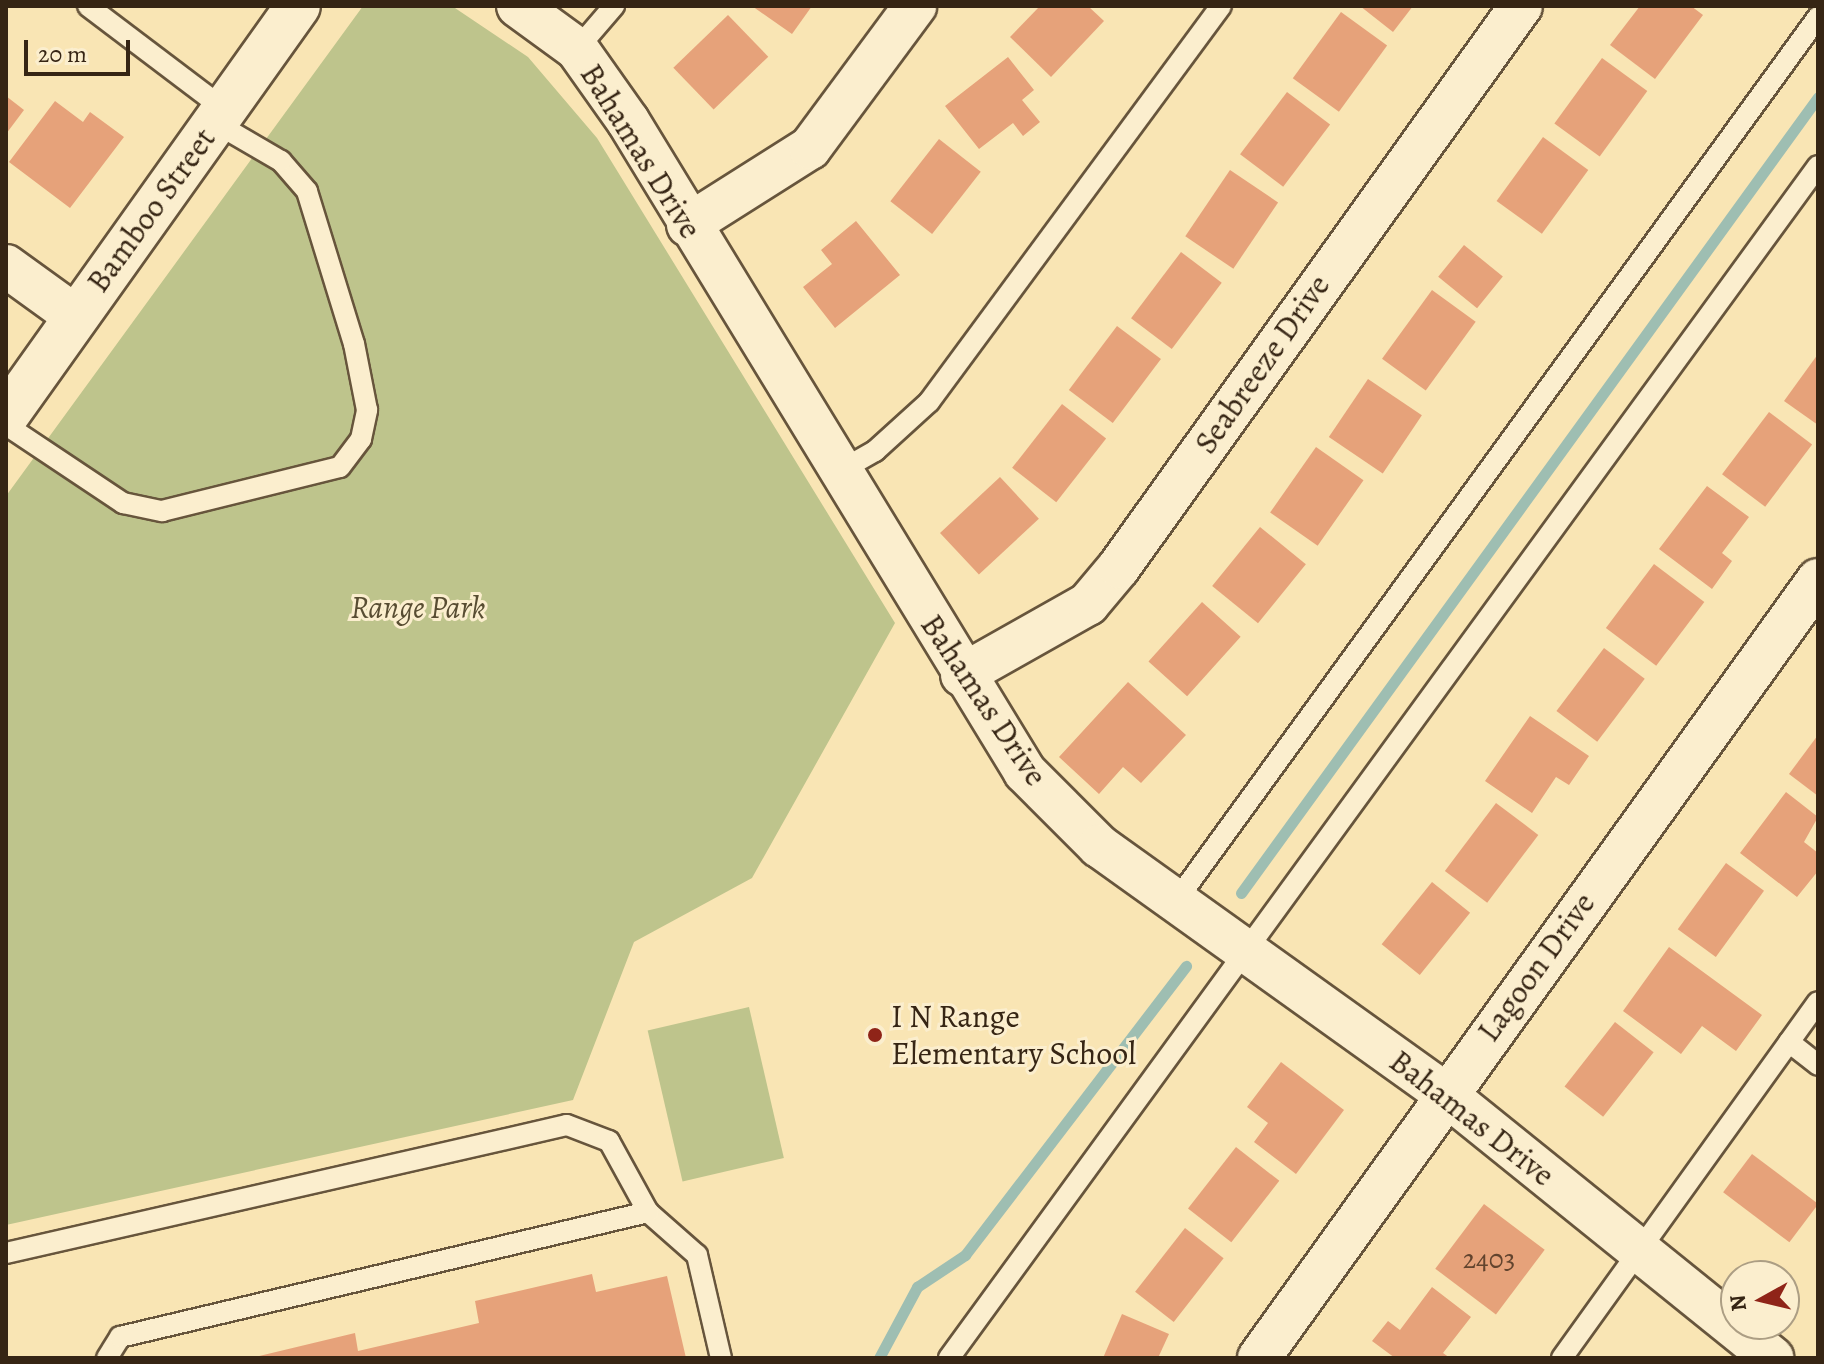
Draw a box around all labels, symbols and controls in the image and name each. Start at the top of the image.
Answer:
scale bar [28,24,134,74]
text: 20 m [38,38,87,70]
street label: Bahamas Drive [572,57,710,245]
street label: Bamboo Street [79,120,223,300]
street label: Seabreeze Drive [1186,267,1338,461]
park label: Range Park [350,588,486,626]
street label: Bahamas Drive [913,607,1055,793]
street label: Lagoon Drive [1469,885,1603,1049]
place label: I N Range Elementary School [891,998,1136,1073]
marker: I N Range Elementary School [866,1026,884,1044]
street label: Bahamas Drive [1382,1042,1562,1194]
house number: 2403 [1463,1242,1515,1276]
north arrow [1720,1260,1800,1340]
text: N [1722,1293,1754,1313]

